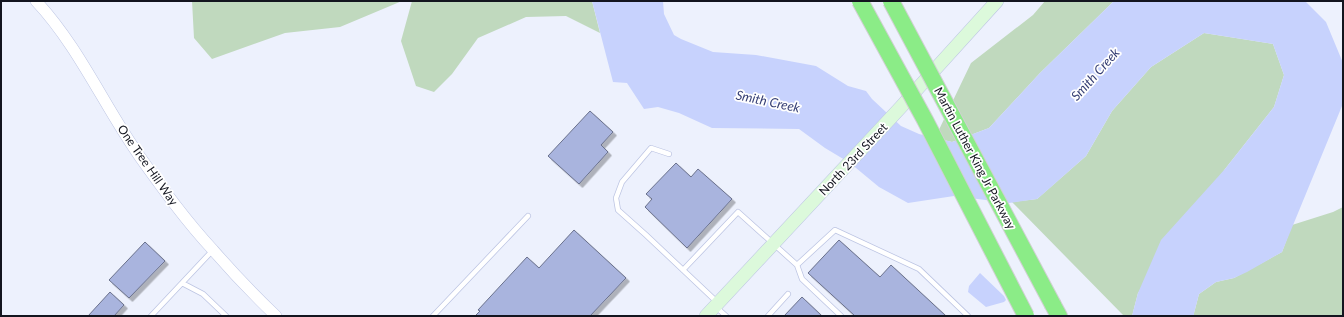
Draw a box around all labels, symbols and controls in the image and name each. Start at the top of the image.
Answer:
water label: Smith Creek [1067,44,1123,104]
street label: Martin Luther King Jr Parkway [931,84,1019,232]
water label: Smith Creek [735,86,802,116]
street label: North 23rd Street [816,119,891,198]
street label: One Tree Hill Way [115,122,182,209]

